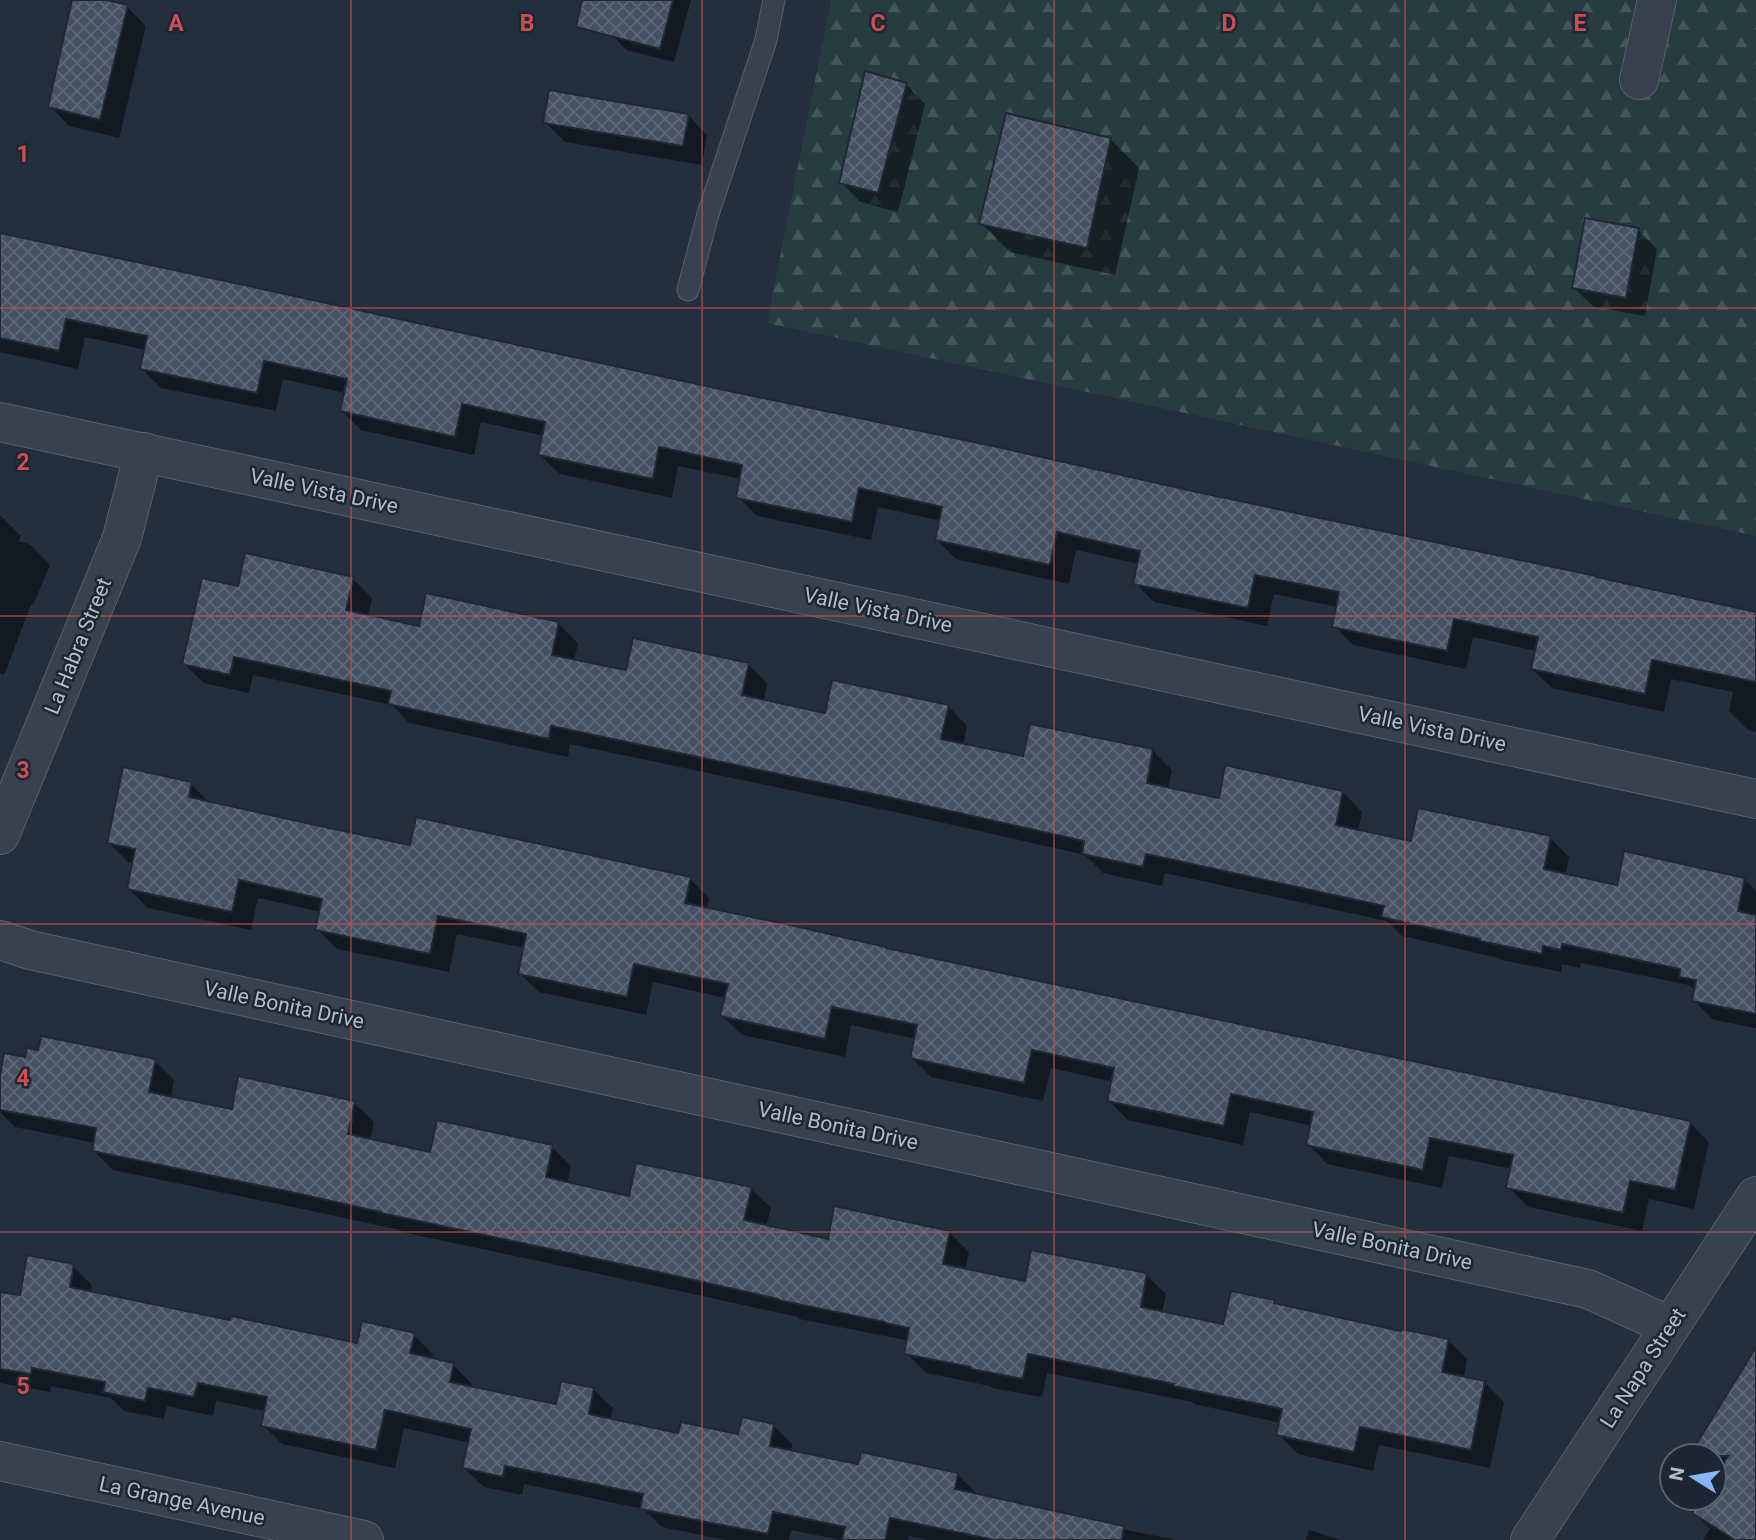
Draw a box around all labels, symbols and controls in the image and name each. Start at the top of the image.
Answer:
text: A [168,10,184,37]
text: B [520,10,534,37]
text: C [870,10,886,37]
text: D [1222,10,1236,37]
text: E [1574,10,1587,37]
text: 1 [16,141,30,168]
text: 2 [16,449,30,476]
street label: Valle Vista Drive [248,464,400,518]
street label: La Habra Street [40,574,116,718]
street label: Valle Vista Drive [802,583,954,637]
street label: Valle Vista Drive [1356,702,1508,756]
text: 3 [16,757,30,784]
street label: Valle Bonita Drive [202,976,366,1034]
text: 4 [16,1065,30,1092]
street label: Valle Bonita Drive [756,1097,920,1155]
street label: Valle Bonita Drive [1310,1217,1474,1275]
street label: La Napa Street [1595,1303,1691,1432]
text: 5 [16,1373,30,1400]
north arrow [1658,1442,1728,1512]
text: N [1664,1465,1689,1483]
street label: La Grange Avenue [97,1472,267,1530]

